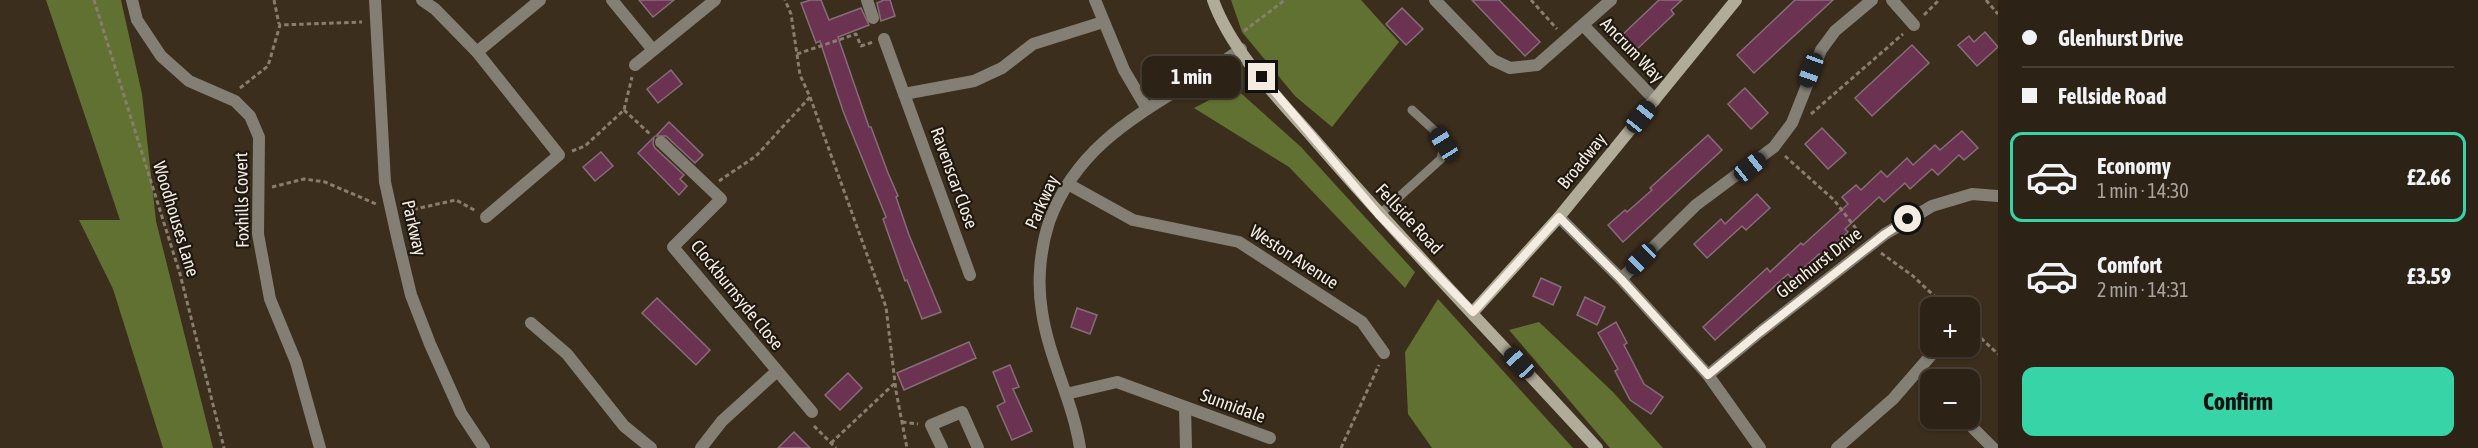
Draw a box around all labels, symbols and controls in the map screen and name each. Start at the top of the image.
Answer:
street label: Ancrum Way [1596,13,1668,86]
text: Glenhurst Drive [2058,25,2184,51]
car [1796,50,1826,90]
callout: 1 min [1142,56,1241,98]
route end [1248,63,1275,90]
text: 1 min [1171,65,1212,88]
text: Fellside Road [2058,83,2166,109]
car [1623,97,1659,137]
street label: Ravenscar Close [926,124,983,231]
car [1427,124,1461,164]
street label: Broadway [1553,129,1610,193]
car [1730,149,1770,185]
icon: car [2025,150,2079,204]
street label: Foxhills Covert [230,152,253,248]
text: Economy [2097,153,2171,179]
street label: Woodhouses Lane [149,159,204,279]
text: £2.66 [2407,164,2451,190]
street label: Parkway [1020,172,1063,232]
street label: Fellside Road [1371,179,1447,258]
text: 1 min · 14:30 [2097,179,2189,202]
street label: Parkway [398,198,431,258]
route start [1894,205,1921,232]
street label: Weston Avenue [1246,220,1343,293]
street label: Glenhurst Drive [1772,223,1866,303]
street label: Clockburnsyde Close [687,235,788,354]
car [1622,240,1660,278]
icon: car [2025,249,2079,303]
text: Comfort [2097,252,2162,278]
text: £3.59 [2407,263,2451,289]
text: 2 min · 14:31 [2097,278,2189,301]
map controls [1920,297,1980,429]
button: + [1920,297,1980,357]
car [1500,344,1538,382]
button: Confirm [2022,367,2454,436]
button: − [1920,369,1980,429]
street label: Sunnidale [1198,384,1268,427]

